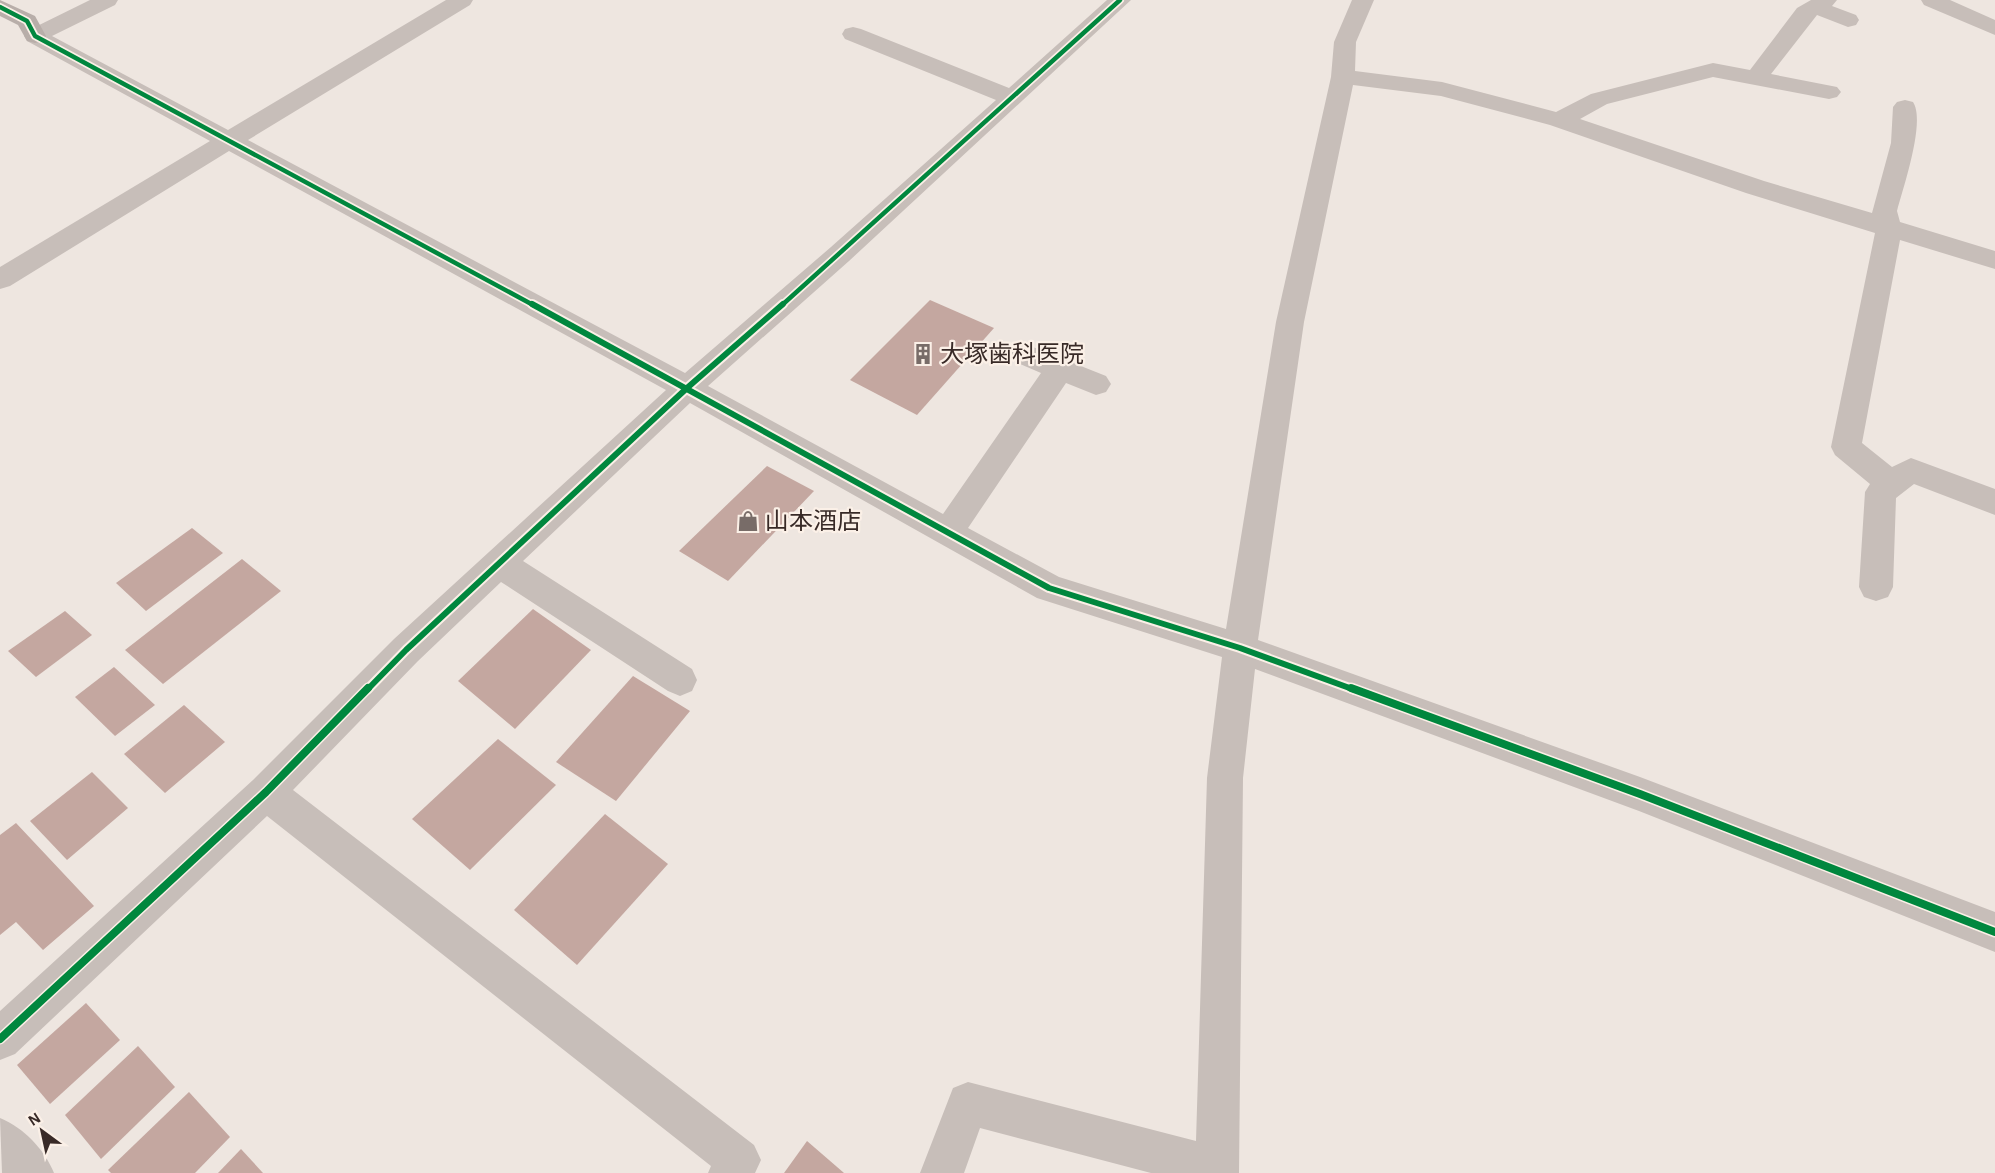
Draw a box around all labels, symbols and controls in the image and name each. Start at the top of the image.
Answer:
place label: 大塚歯科医院 [940,341,1084,367]
building icon: 大塚歯科医院 [911,342,935,366]
place label: 山本酒店 [765,508,861,534]
shop icon: 山本酒店 [736,509,760,533]
north arrow [12,1101,72,1161]
text: N [25,1110,43,1129]

